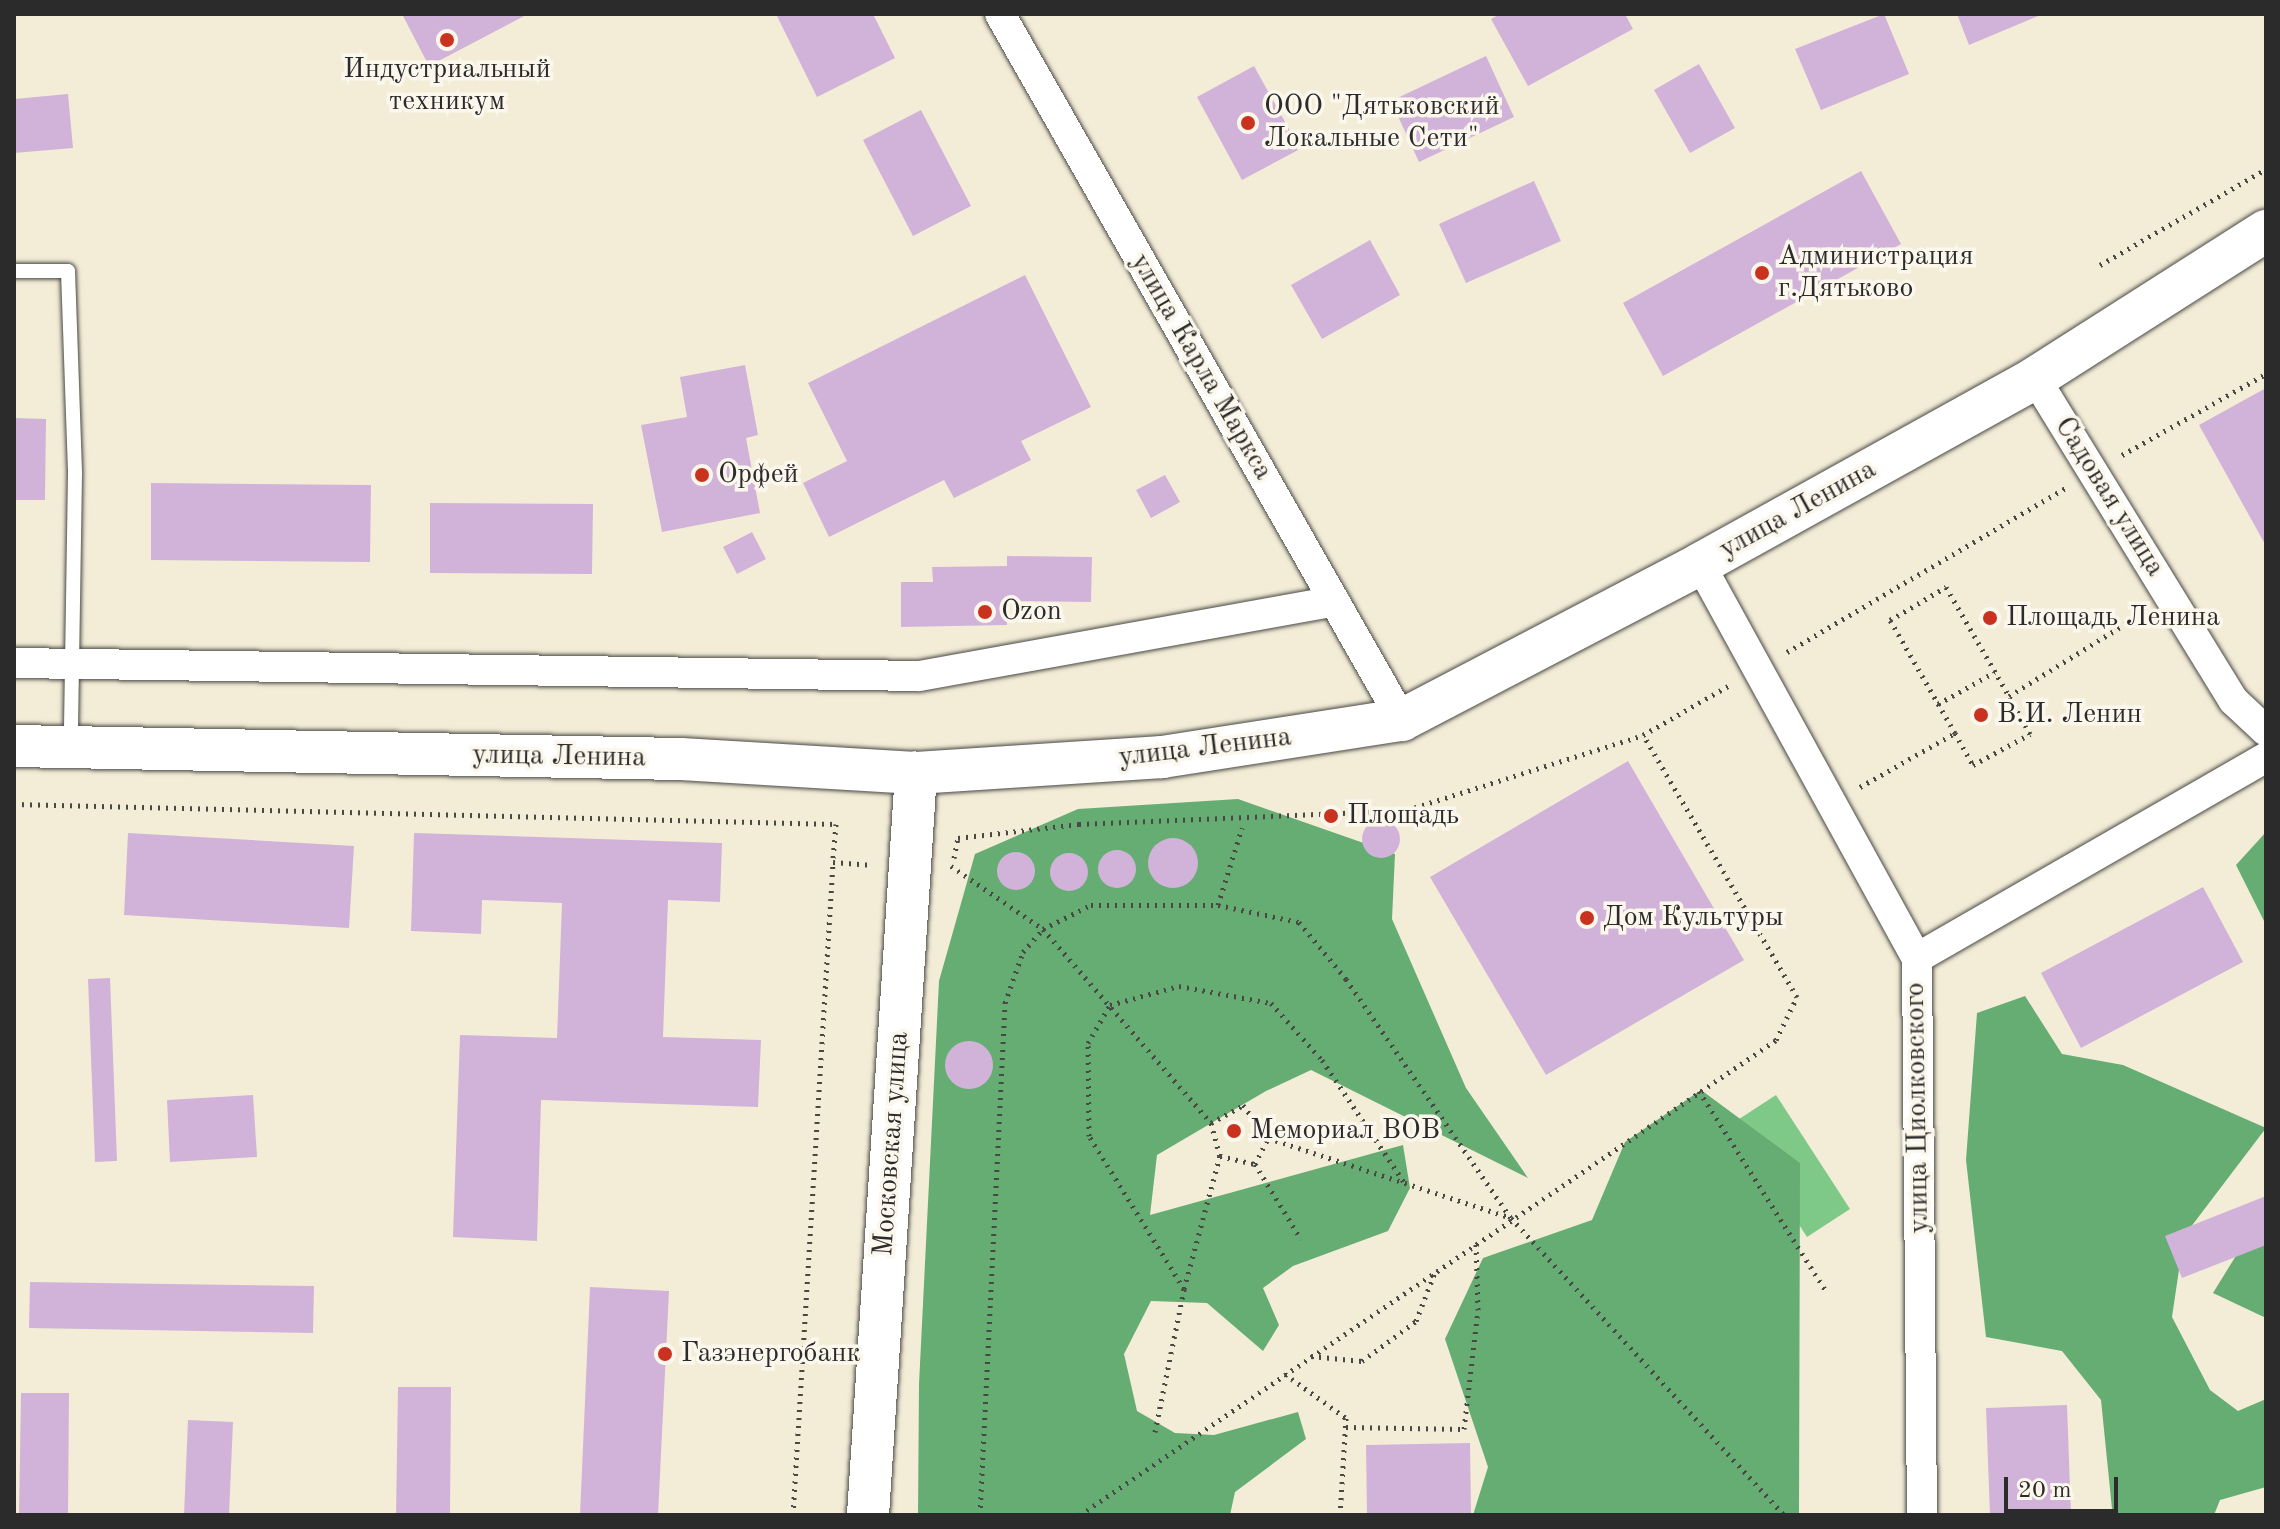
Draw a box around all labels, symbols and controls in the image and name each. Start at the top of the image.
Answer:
marker: Индустриальный техникум [438,31,456,49]
place label: Индустриальный техникум [343,53,551,119]
place label: ООО "Дятьковский Локальные Сети" [1264,90,1500,156]
marker: ООО "Дятьковский Локальные Сети" [1239,114,1257,132]
place label: Администрация г.Дятьково [1778,240,1973,306]
street label: улица Карла Маркса [1122,248,1280,486]
marker: Администрация г.Дятьково [1753,264,1771,282]
street label: Садовая улица [2047,411,2171,583]
street label: улица Ленина [1714,453,1882,567]
place label: Орфей [718,458,799,492]
marker: Орфей [693,466,711,484]
place label: Ozon [1001,595,1062,629]
place label: Площадь Ленина [2006,601,2220,635]
marker: Ozon [976,603,994,621]
marker: Площадь Ленина [1981,609,1999,627]
place label: В.И. Ленин [1997,698,2142,732]
marker: В.И. Ленин [1972,706,1990,724]
street label: улица Ленина [1117,721,1293,775]
street label: улица Ленина [472,739,646,775]
place label: Площадь [1347,799,1459,833]
marker: Площадь [1322,807,1340,825]
place label: Дом Культуры [1603,901,1783,935]
marker: Дом Культуры [1578,909,1596,927]
street label: улица Циолковского [1899,982,1937,1234]
street label: Московская улица [867,1031,917,1257]
place label: Мемориал ВОВ [1250,1114,1440,1148]
marker: Мемориал ВОВ [1225,1122,1243,1140]
place label: Газэнергобанк [681,1337,861,1371]
marker: Газэнергобанк [656,1345,674,1363]
scale bar [2008,1461,2122,1511]
text: 20 m [2018,1479,2072,1503]

